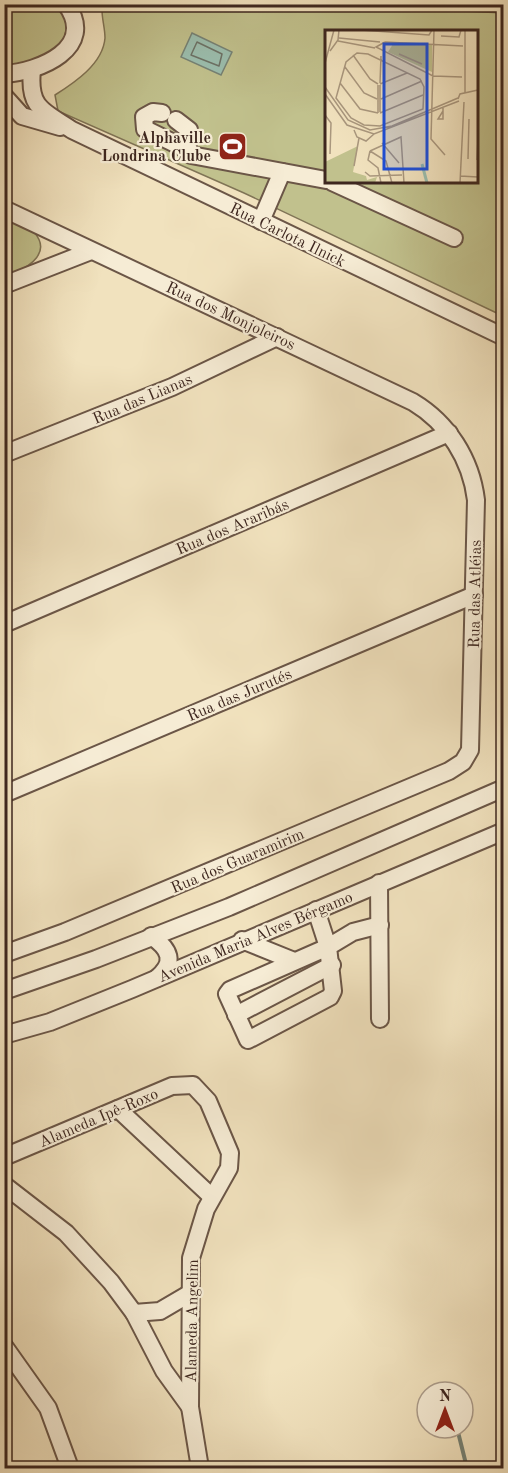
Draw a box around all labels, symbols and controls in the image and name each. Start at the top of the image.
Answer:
inset map [325,30,478,183]
sports icon: Alphaville Londrina Clube [216,130,248,162]
place label: Alphaville Londrina Clube [101,131,211,165]
street label: Rua Carlota Ilnick [227,201,348,271]
street label: Rua dos Monjoleiros [163,280,297,354]
street label: Rua das Lianas [91,372,195,428]
street label: Rua dos Araribás [174,497,292,559]
street label: Rua das Atléias [467,539,485,649]
street label: Rua das Jurutés [185,667,295,725]
street label: Rua dos Guaramirim [169,826,307,897]
street label: Avenida Maria Alves Bérgamo [156,889,355,986]
street label: Alameda Ipê-Roxo [37,1086,161,1151]
street label: Alameda Angelim [184,1259,202,1383]
north arrow [415,1380,475,1440]
text: N [439,1389,452,1405]

